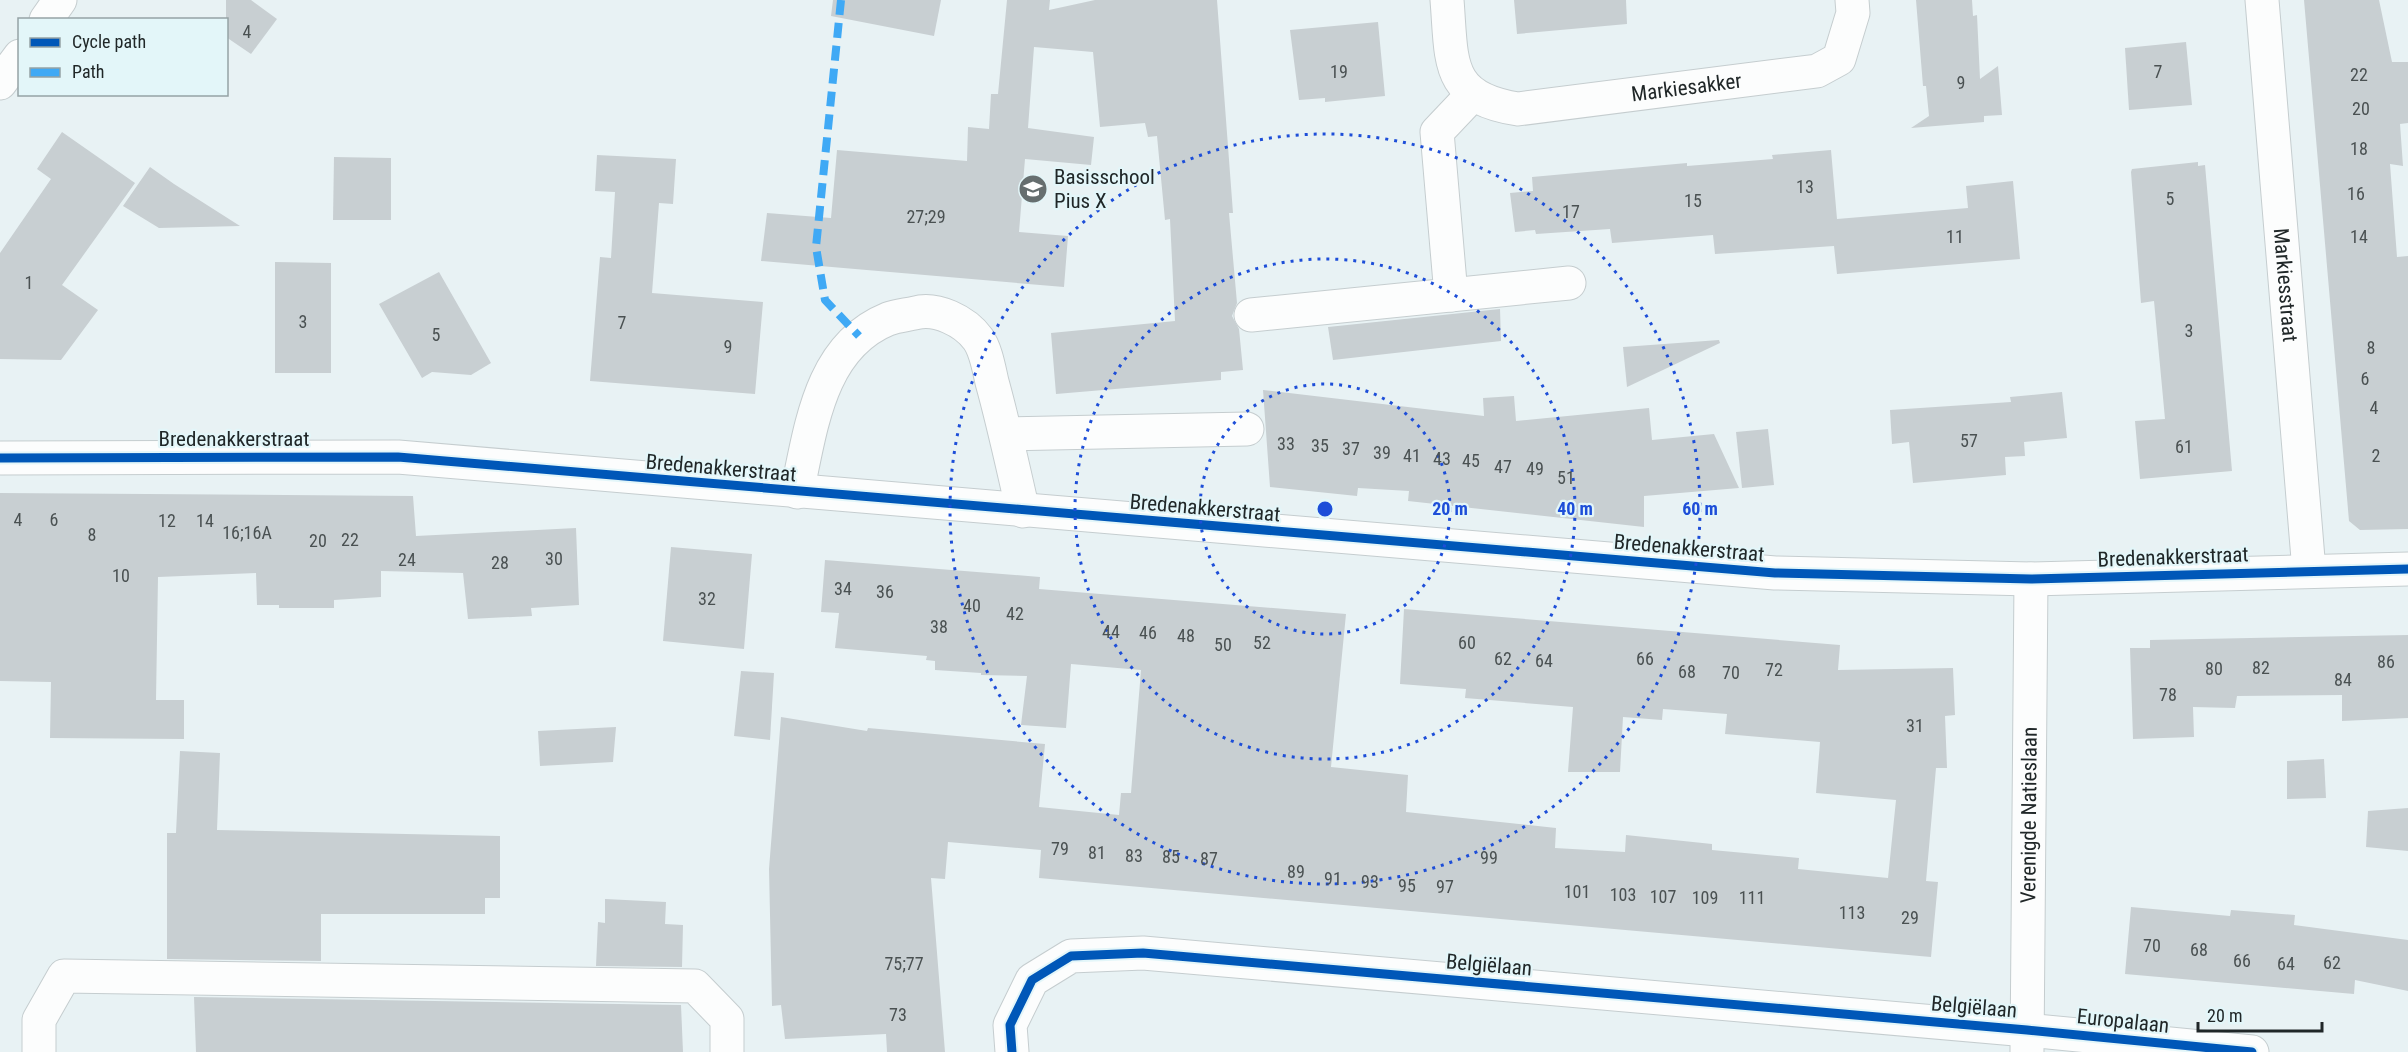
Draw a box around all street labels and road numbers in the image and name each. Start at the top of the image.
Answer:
street label: Markiesakker [1630,69,1743,107]
street label: Markiesstraat [2269,227,2302,343]
street label: Bredenakkerstraat [158,427,310,451]
street label: Bredenakkerstraat [645,449,797,487]
street label: Bredenakkerstraat [1129,489,1281,527]
street label: Bredenakkerstraat [1613,529,1765,567]
street label: Bredenakkerstraat [2097,542,2249,572]
street label: Verenigde Natieslaan [2016,727,2042,903]
street label: Belgiëlaan [1445,949,1533,981]
street label: Belgiëlaan [1930,991,2018,1023]
street label: Europalaan [2076,1004,2170,1038]

